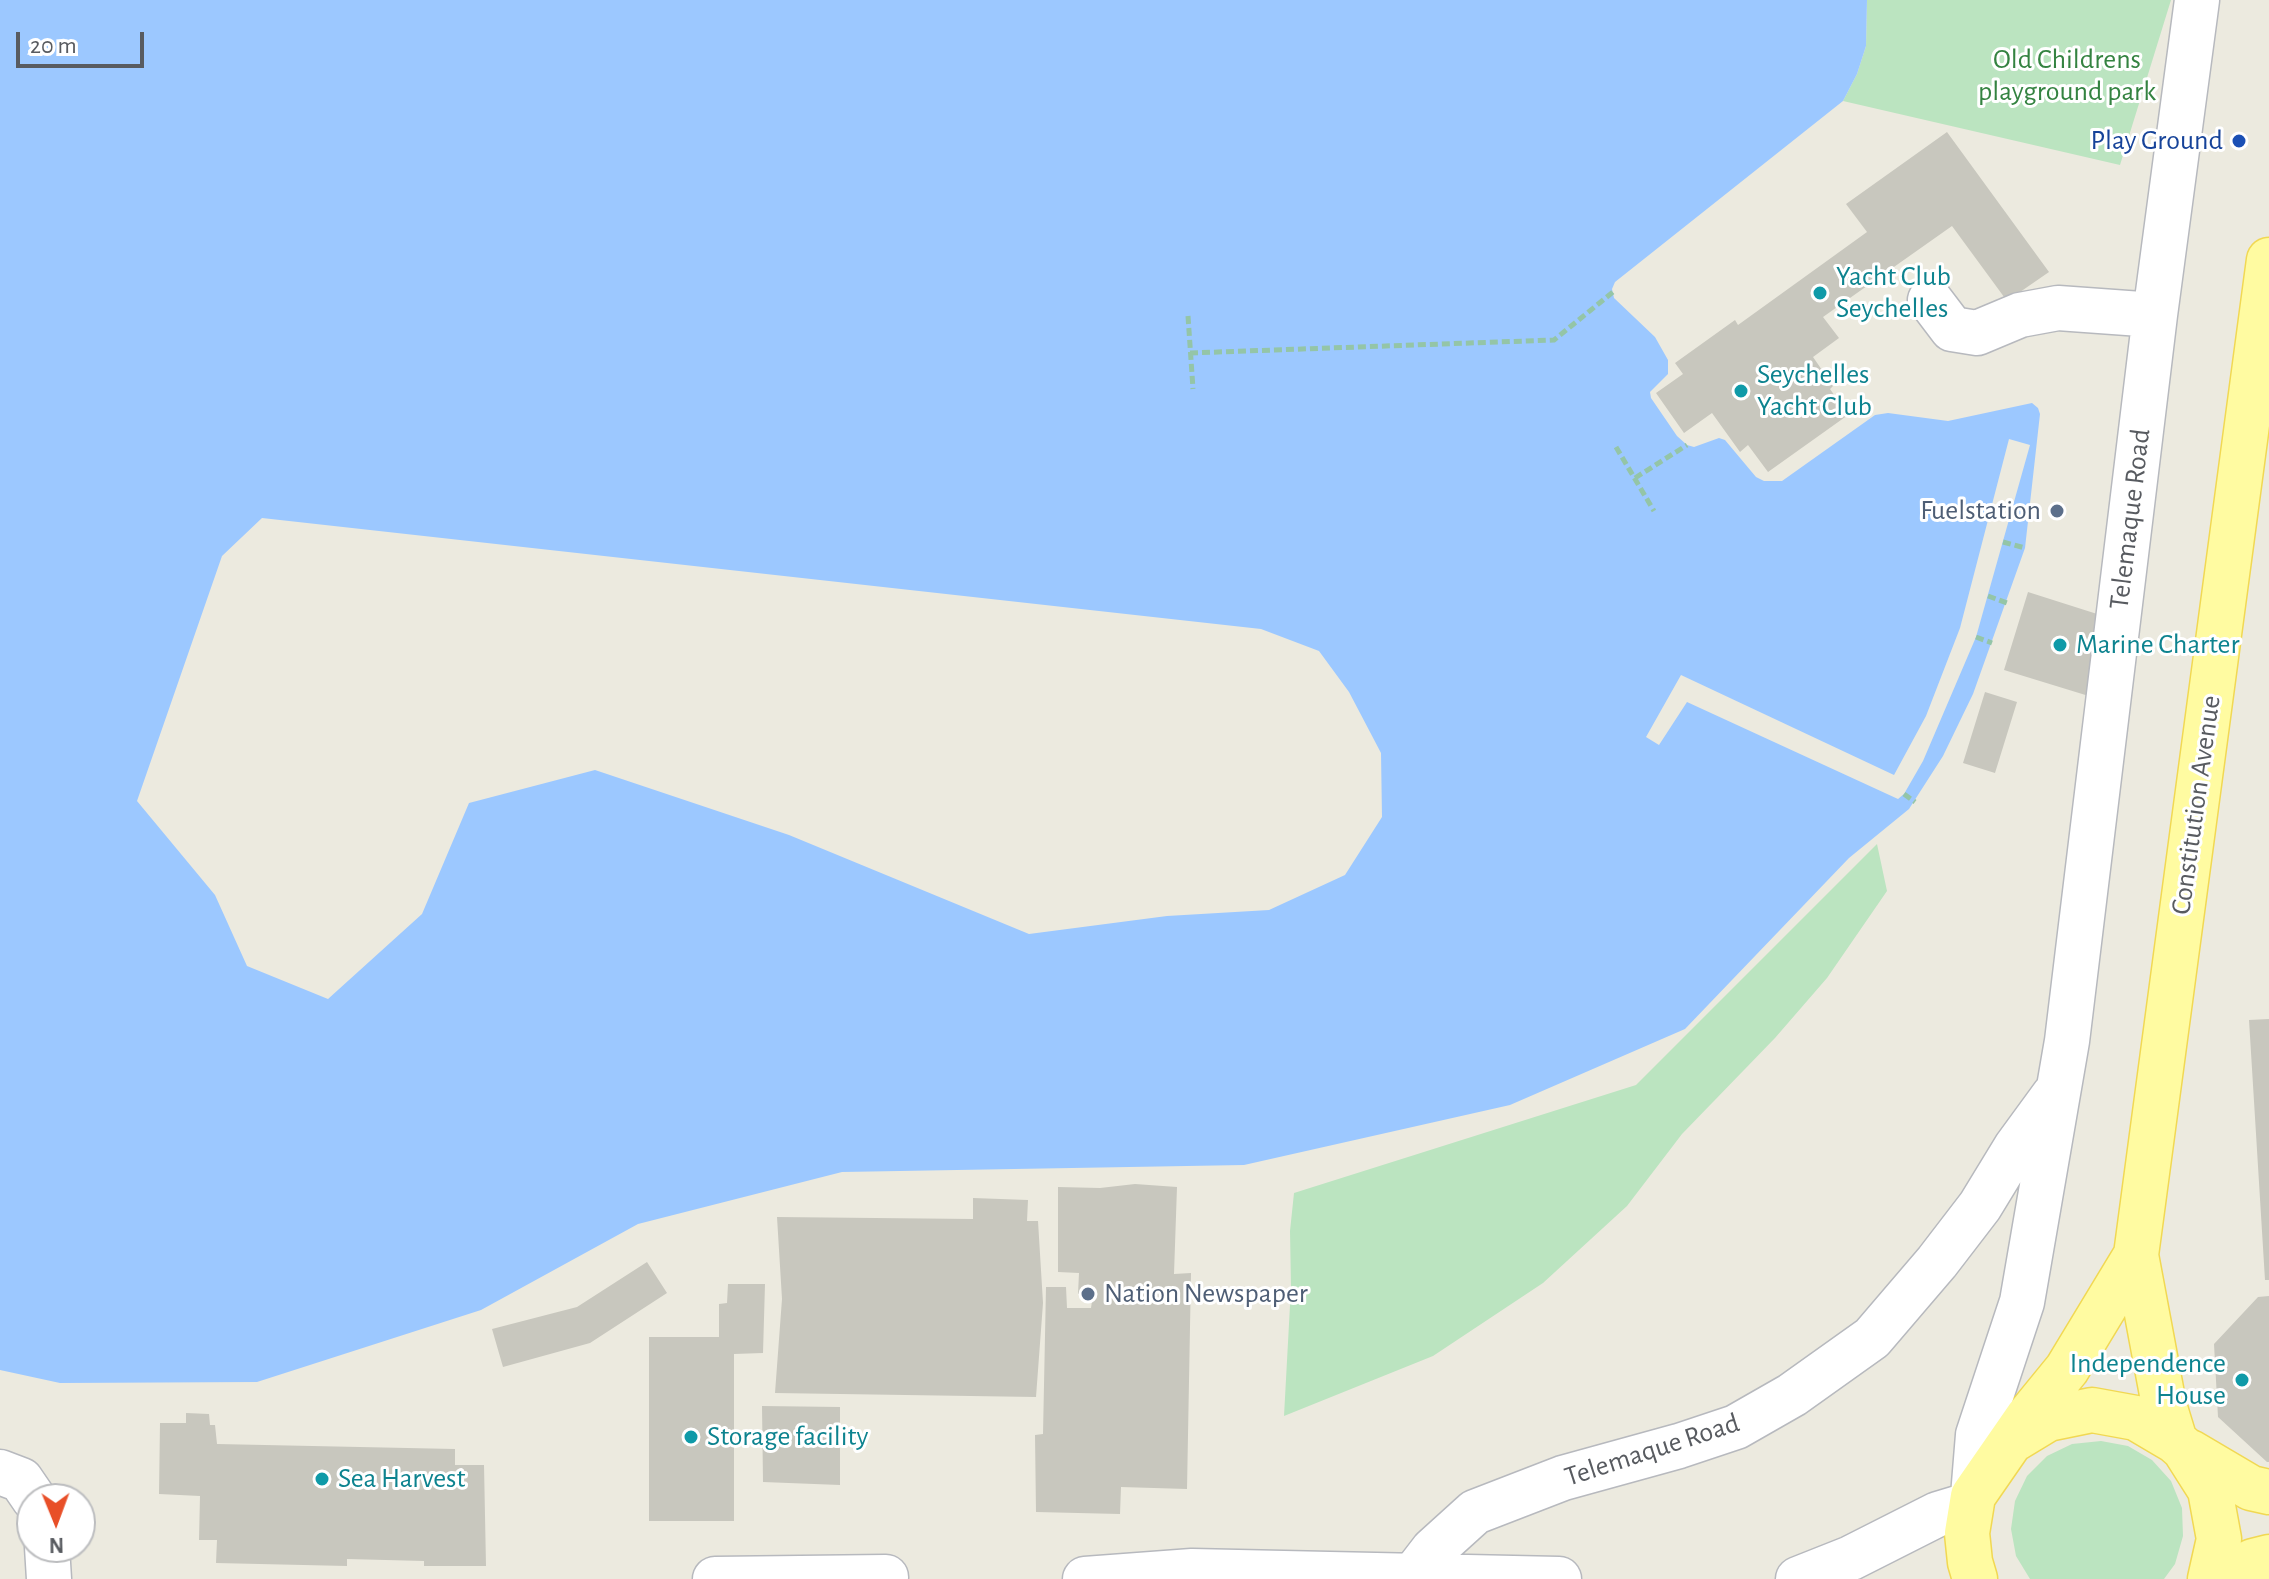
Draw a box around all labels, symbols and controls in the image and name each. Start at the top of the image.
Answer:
scale bar [20,16,148,66]
text: 20 m [30,34,77,58]
park label: Old Childrens playground park [1978,43,2156,109]
place label: Play Ground [2090,124,2223,158]
marker: Play Ground [2230,132,2248,150]
place label: Yacht Club Seychelles [1836,260,1951,326]
marker: Yacht Club Seychelles [1811,284,1829,302]
place label: Seychelles Yacht Club [1757,358,1872,424]
marker: Seychelles Yacht Club [1732,382,1750,400]
street label: Telemaque Road [2102,427,2158,611]
place label: Fuelstation [1920,494,2041,528]
marker: Fuelstation [2048,502,2066,520]
place label: Marine Charter [2076,628,2240,662]
marker: Marine Charter [2051,636,2069,654]
street label: Constitution Avenue [2164,693,2228,917]
place label: Nation Newspaper [1104,1277,1308,1311]
marker: Nation Newspaper [1079,1285,1097,1303]
place label: Independence House [2070,1347,2226,1413]
marker: Independence House [2233,1371,2251,1389]
street label: Telemaque Road [1560,1406,1744,1494]
place label: Storage facility [707,1420,868,1454]
marker: Storage facility [682,1428,700,1446]
place label: Sea Harvest [338,1462,465,1496]
marker: Sea Harvest [313,1470,331,1488]
north arrow [16,1483,96,1563]
text: N [49,1534,64,1556]

